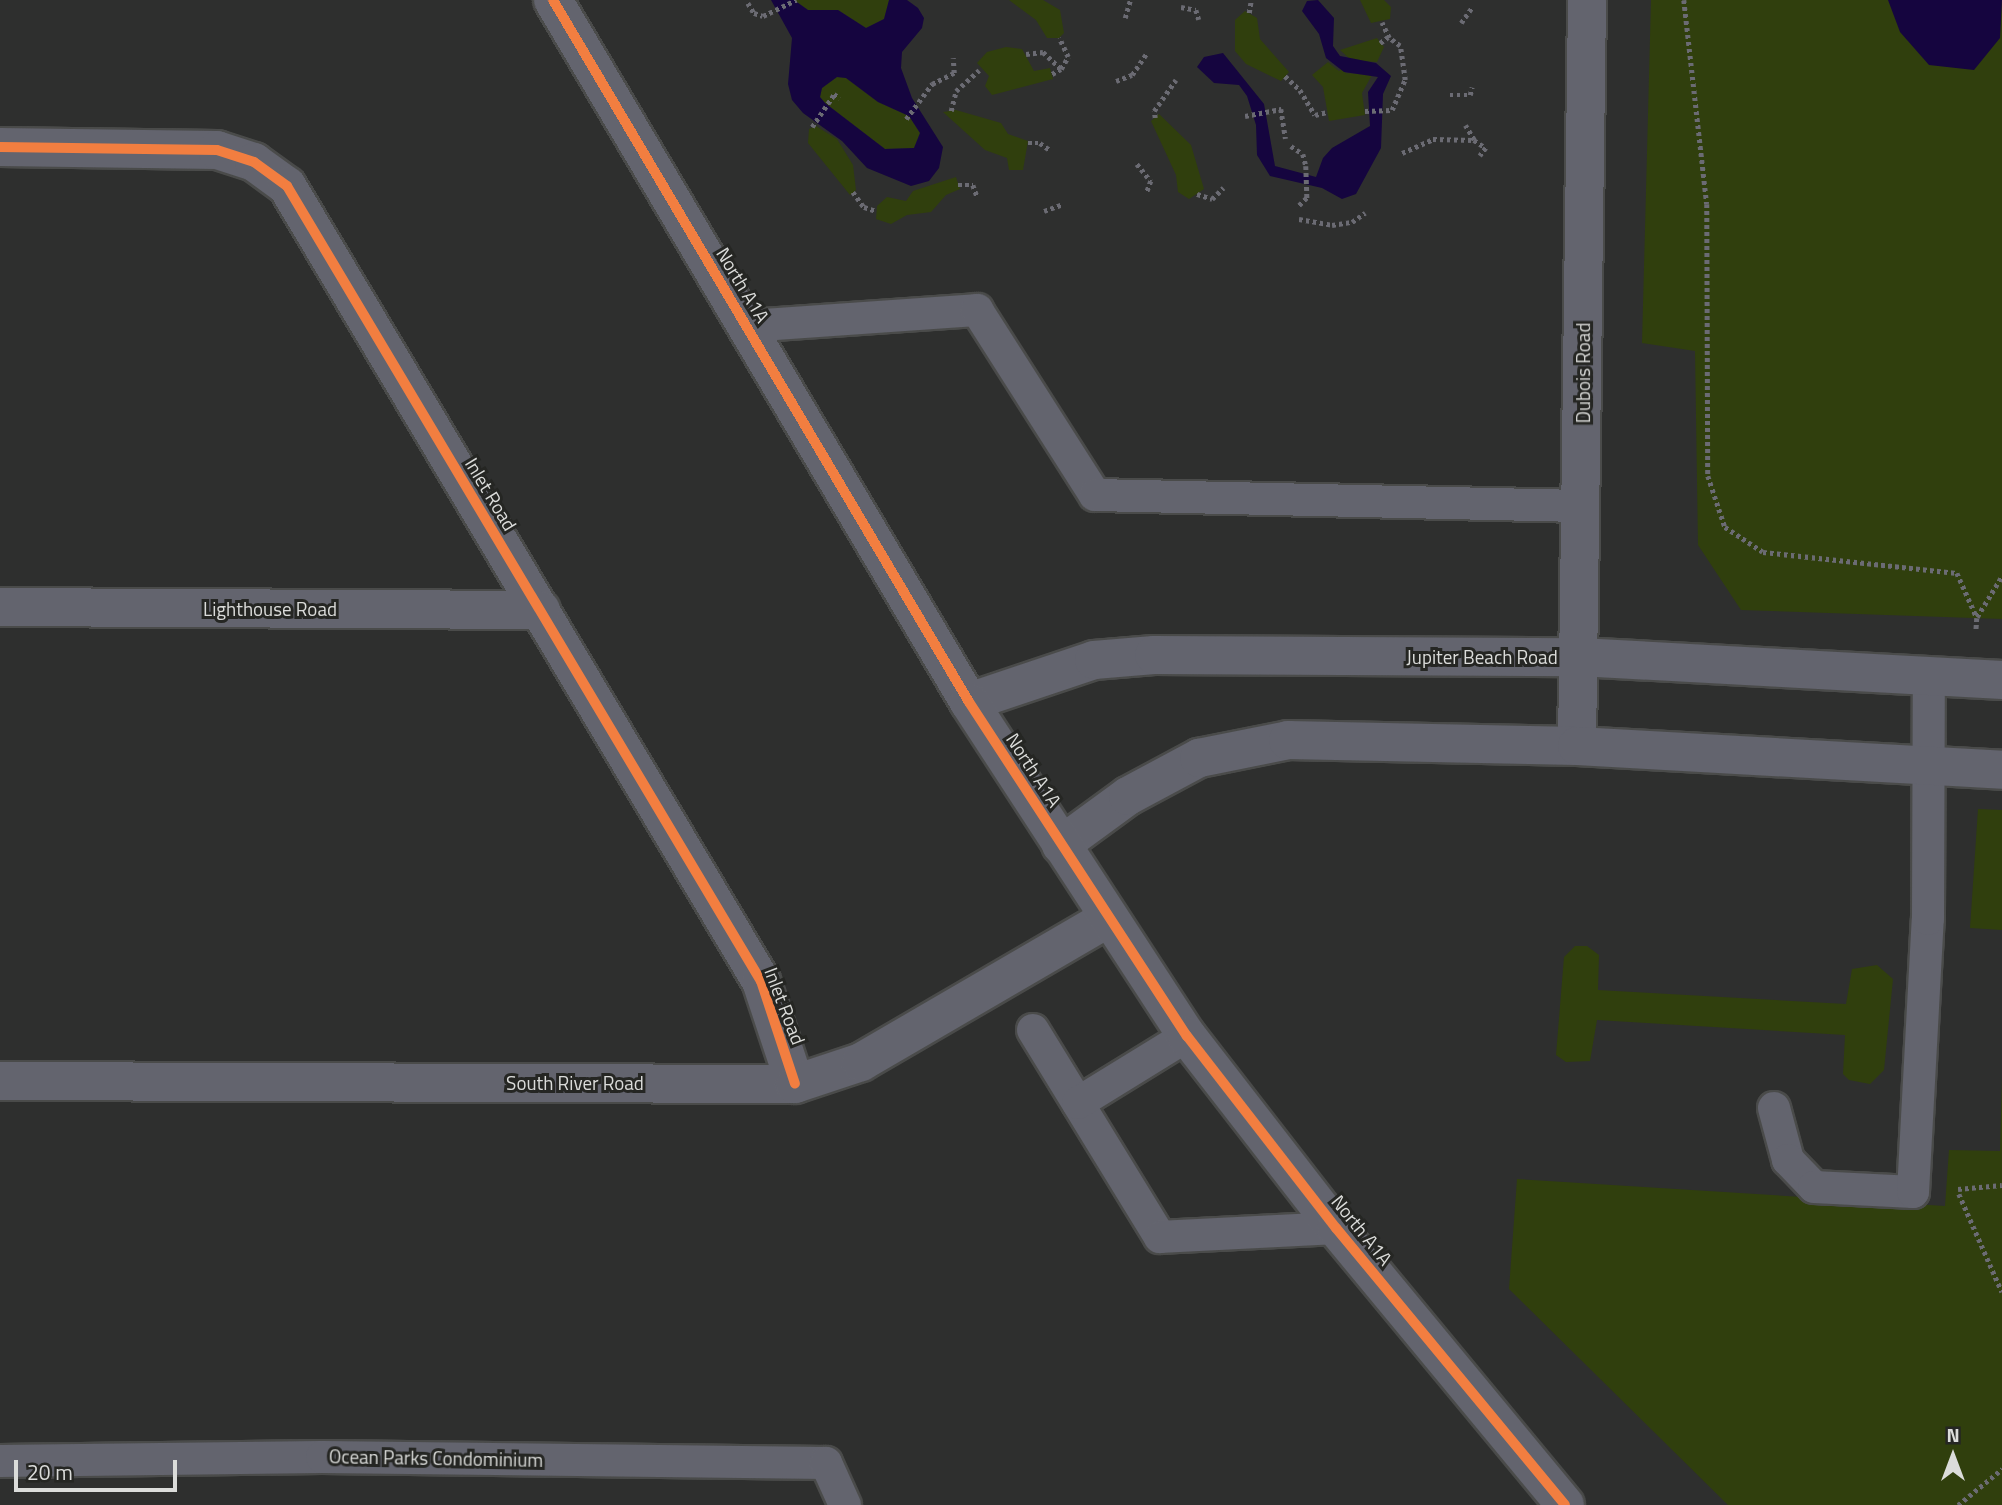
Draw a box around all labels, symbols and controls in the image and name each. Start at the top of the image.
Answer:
street label: North A1A [712,243,774,327]
street label: Dubois Road [1572,323,1594,423]
street label: Inlet Road [460,454,522,534]
street label: Lighthouse Road [203,598,337,620]
street label: Jupiter Beach Road [1406,646,1558,668]
street label: North A1A [1002,729,1066,811]
street label: Inlet Road [760,964,810,1048]
street label: South River Road [506,1072,644,1094]
street label: North A1A [1327,1190,1397,1270]
text: N [1946,1420,1960,1449]
north arrow [1918,1421,1988,1491]
street label: Ocean Parks Condominium [329,1445,543,1471]
scale bar [18,1446,180,1490]
text: 20 m [27,1456,73,1488]

